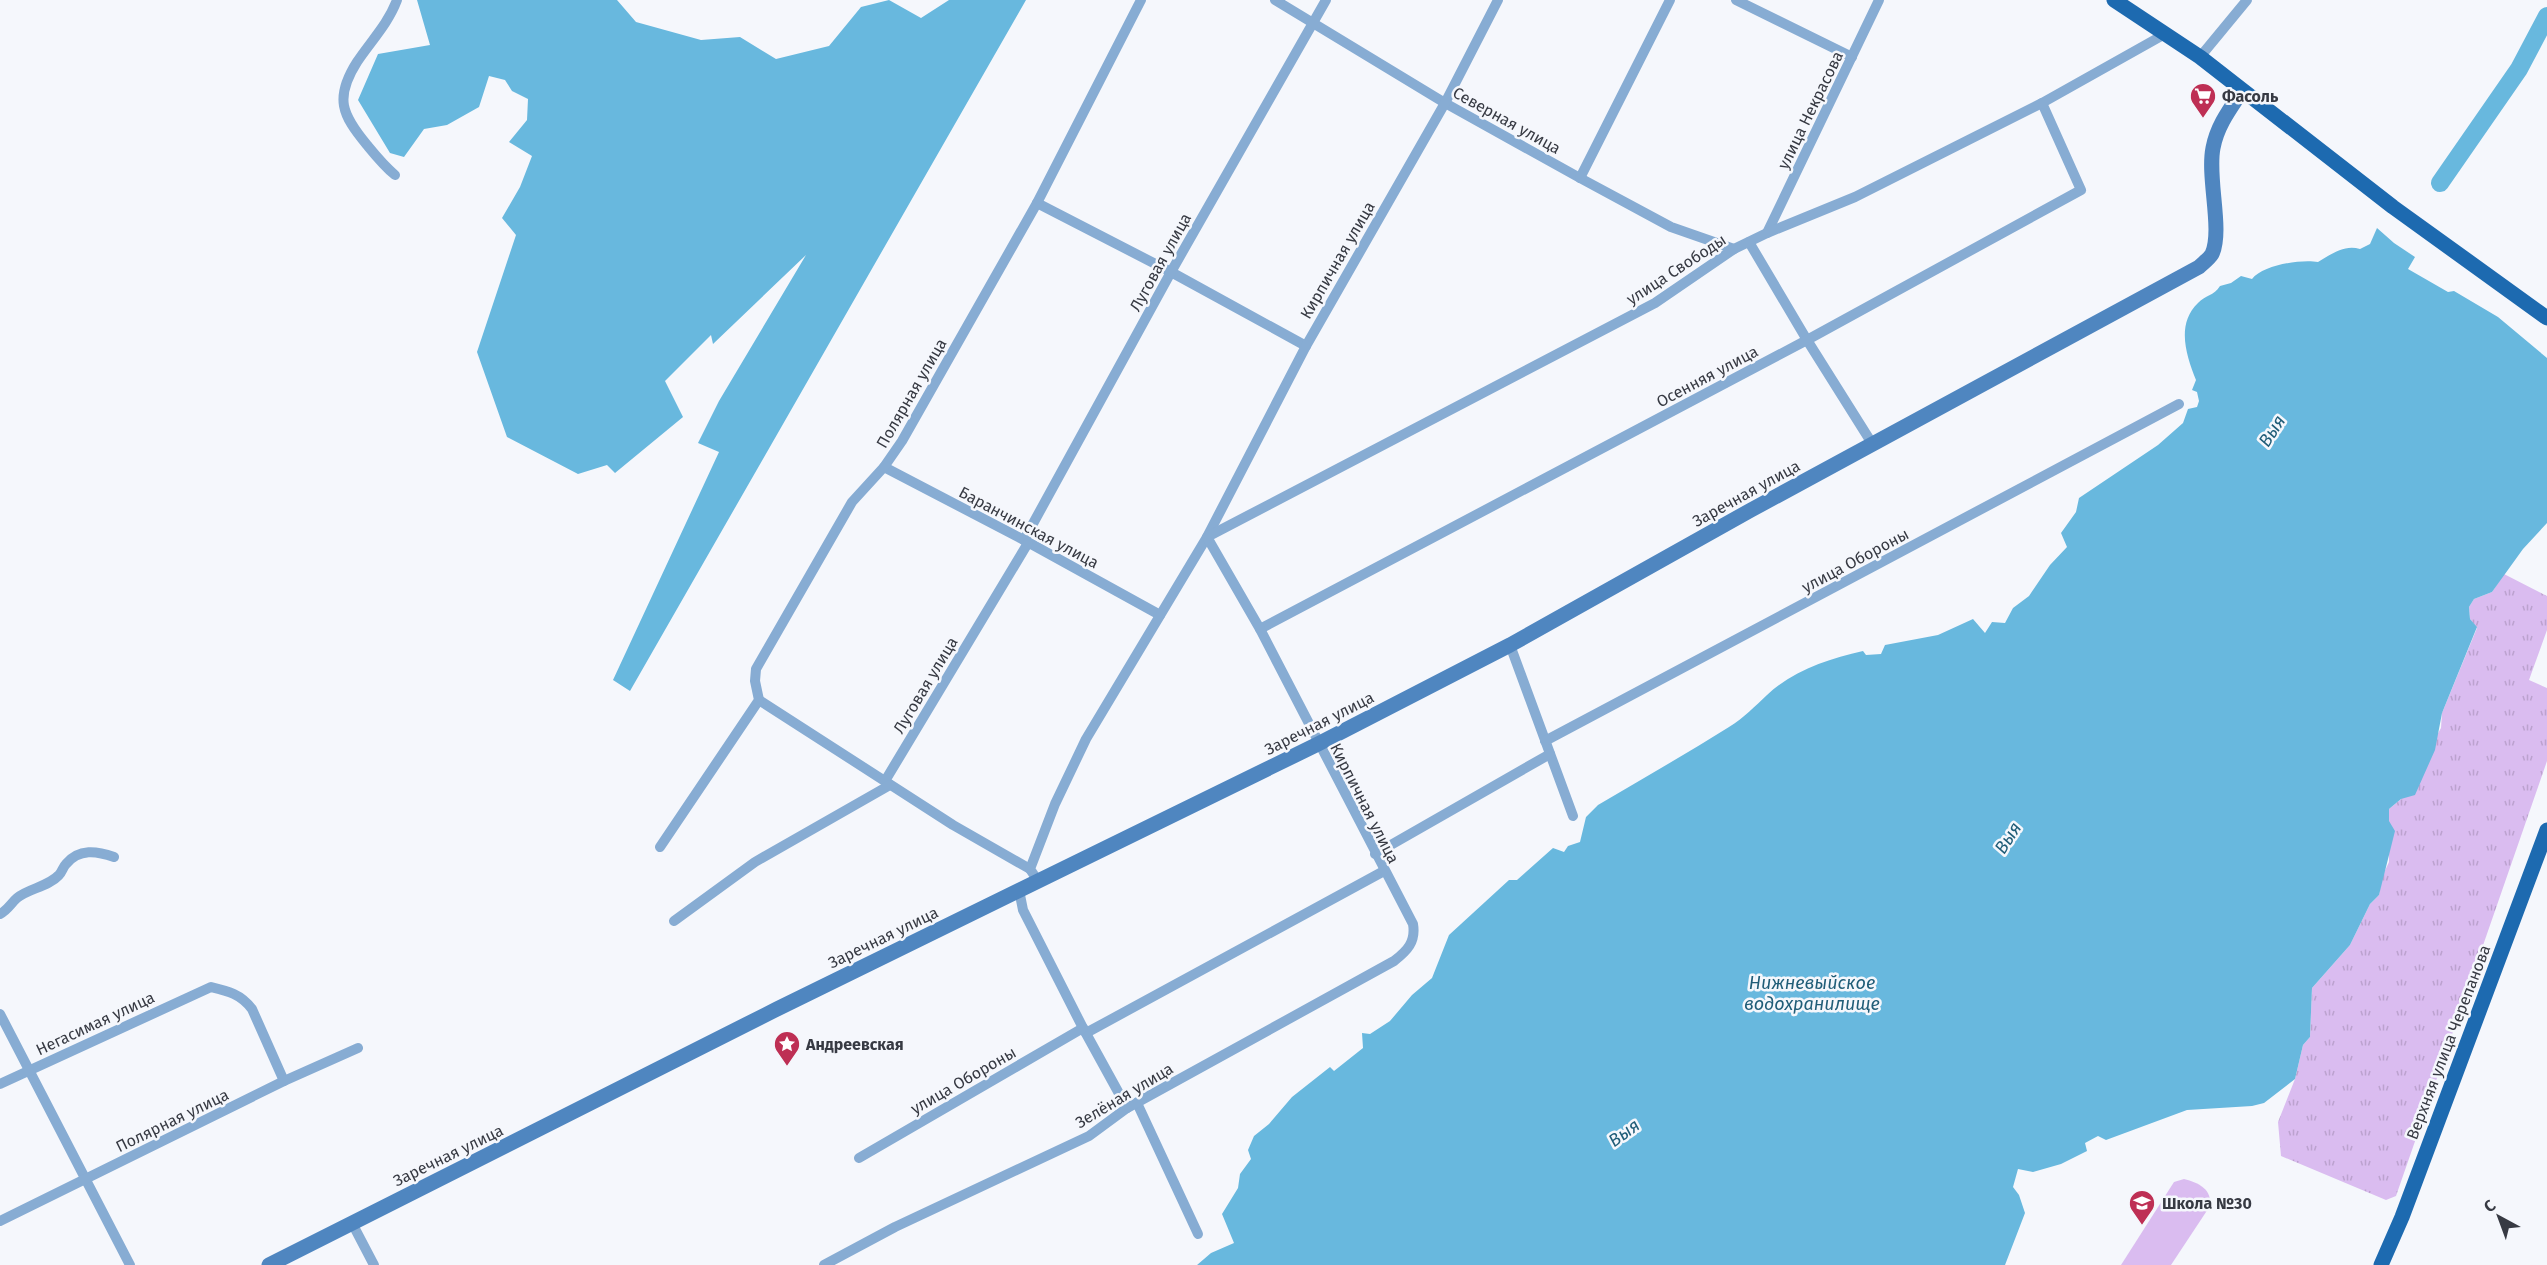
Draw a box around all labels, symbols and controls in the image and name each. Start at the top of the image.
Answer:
street label: улица Некрасова [1774,48,1847,172]
supermarket icon: Фасоль [2188,81,2218,119]
street label: Северная улица [1450,83,1564,158]
place label: Фасоль [2222,87,2279,106]
street label: Кирпичная улица [1296,198,1379,322]
street label: Луговая улица [1126,210,1195,315]
street label: улица Свободы [1623,230,1730,309]
street label: Полярная улица [872,335,951,451]
street label: Осенняя улица [1653,342,1761,411]
water label: Выя [2254,411,2290,451]
street label: Заречная улица [1689,456,1803,531]
street label: Баранчинская улица [956,483,1102,572]
street label: улица Обороны [1798,524,1912,597]
street label: Луговая улица [889,633,962,737]
street label: Заречная улица [1261,688,1377,759]
street label: Кирпичная улица [1326,740,1403,866]
water label: Выя [1990,818,2026,858]
street label: Заречная улица [825,903,941,972]
street label: Верхняя улица Черепанова [2403,942,2494,1142]
water label: Нижневыйское водохранилище [1744,972,1880,1015]
street label: Негасимая улица [33,988,158,1059]
place icon: Андреевская [772,1029,802,1067]
place label: Андреевская [805,1035,904,1054]
street label: улица Обороны [907,1043,1019,1118]
street label: Зелёная улица [1072,1059,1177,1132]
street label: Полярная улица [113,1085,232,1156]
water label: Выя [1604,1114,1644,1152]
street label: Заречная улица [390,1121,506,1190]
north arrow [2469,1187,2529,1247]
school or university icon: Школа №30 [2127,1188,2157,1226]
place label: Школа №30 [2162,1194,2252,1213]
text: С [2480,1195,2500,1216]

